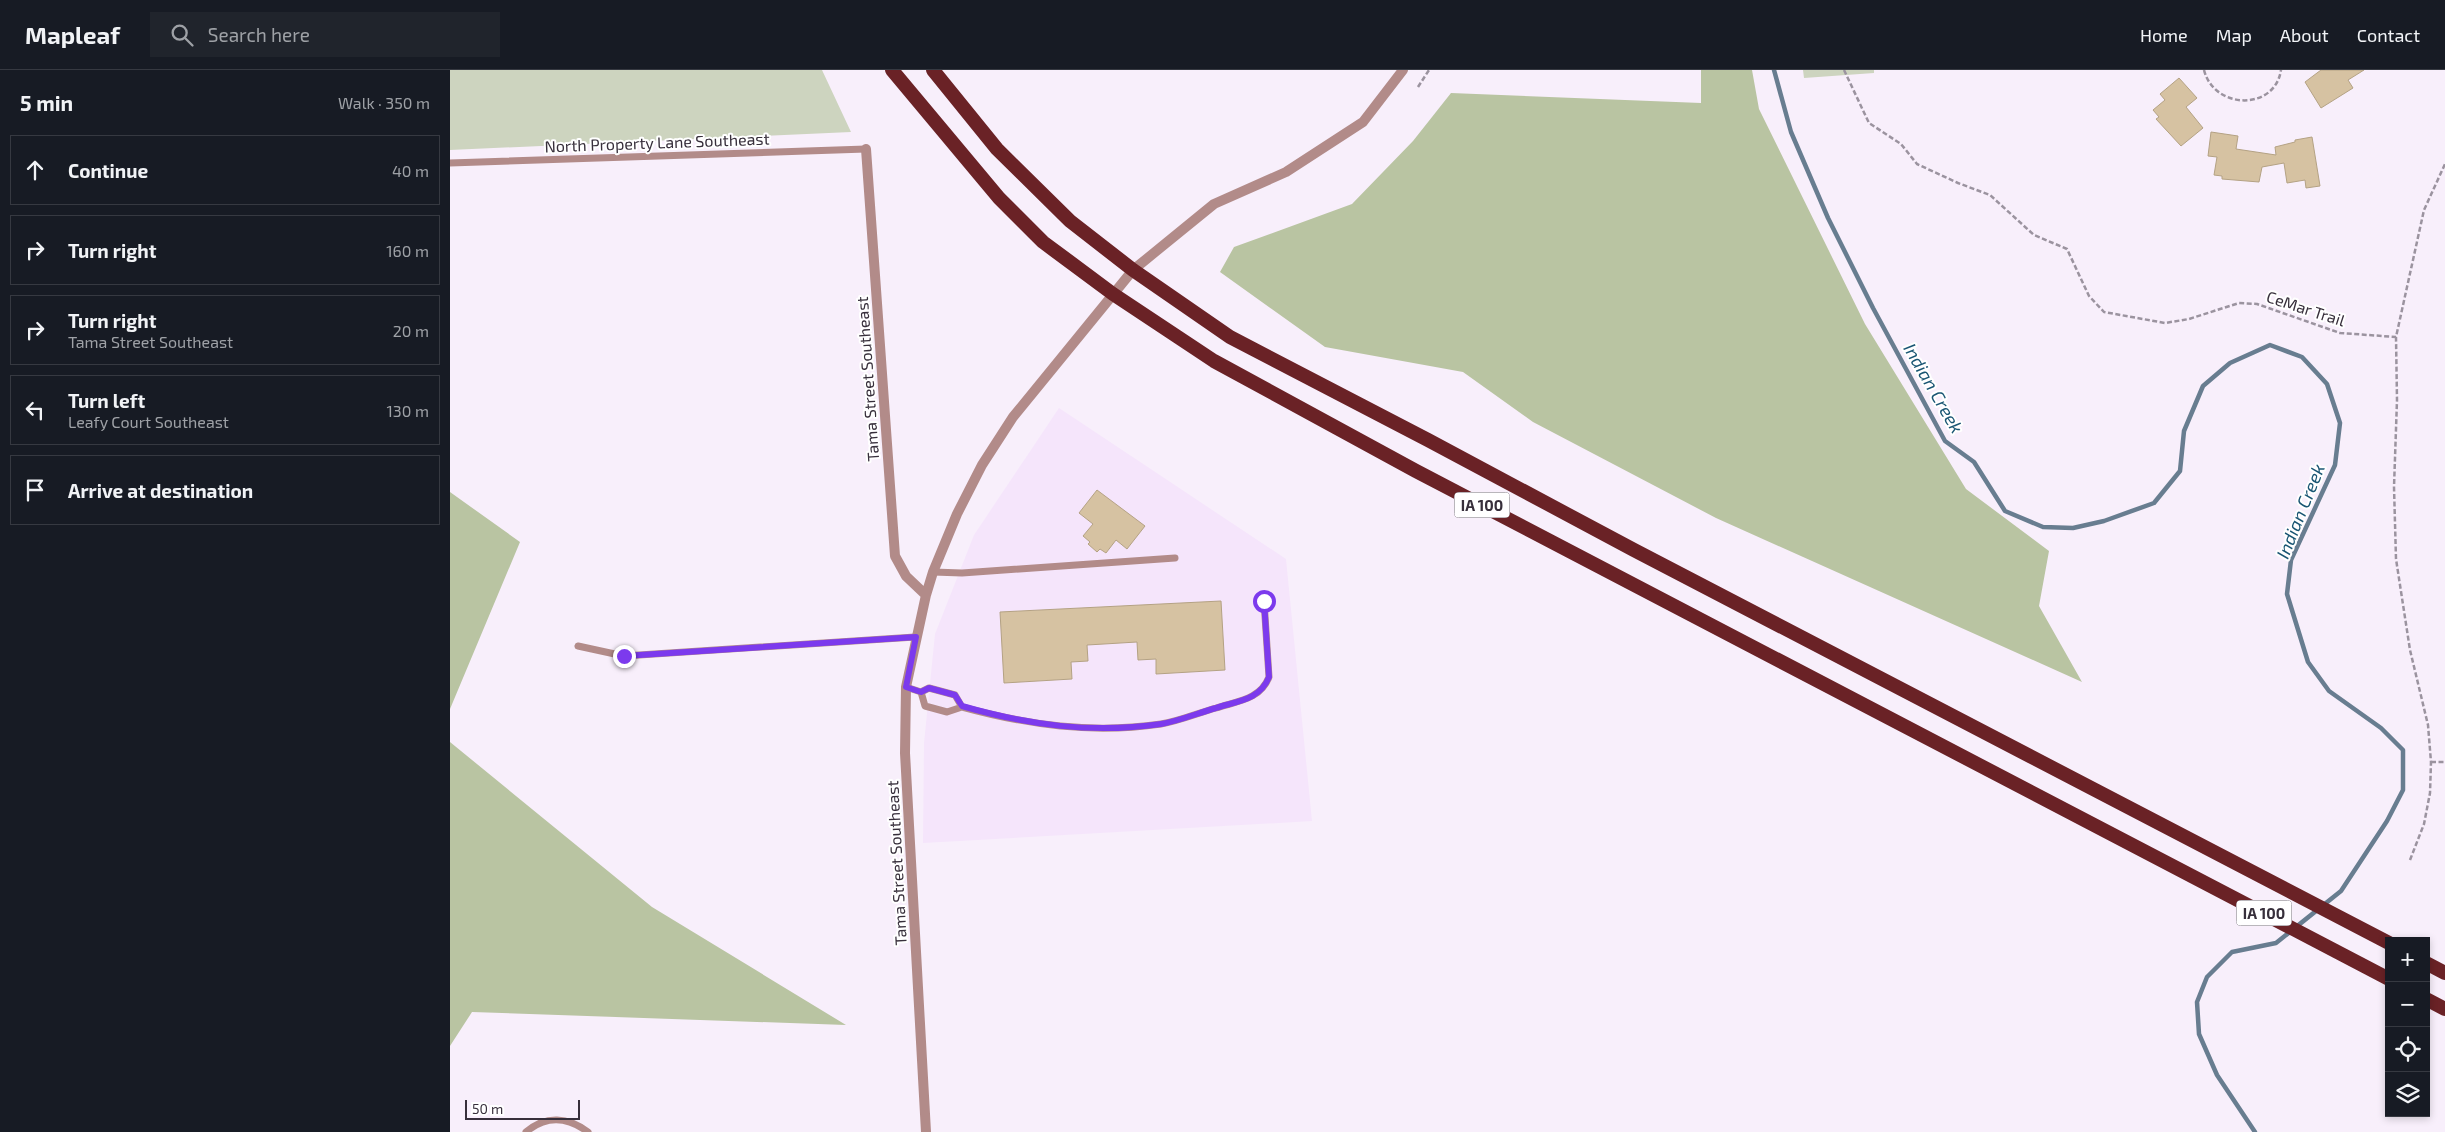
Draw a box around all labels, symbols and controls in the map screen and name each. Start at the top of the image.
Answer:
search box [150,12,500,57]
text: Mapleaf [25,20,120,49]
icon: search [168,21,196,49]
text: Search here [208,23,310,46]
text: Home [2140,24,2188,46]
text: Map [2216,24,2252,46]
text: About [2280,24,2329,46]
text: Contact [2357,24,2420,46]
text: 5 min [20,90,73,115]
text: Walk · 350 m [338,93,430,112]
street label: North Property Lane Southeast [544,129,770,155]
icon: ahead [21,156,49,184]
text: Continue [68,159,148,182]
text: 40 m [392,161,429,180]
icon: right [21,236,49,264]
text: Turn right [68,239,156,262]
text: 160 m [386,241,429,260]
street label: CeMar Trail [2264,286,2348,330]
street label: Tama Street Southeast [852,296,882,462]
text: Turn right [68,309,156,332]
icon: right [21,316,49,344]
text: 20 m [393,321,429,340]
text: Tama Street Southeast [68,332,233,351]
water label: Indian Creek [1899,339,1969,437]
text: Turn left [68,389,145,412]
icon: left [21,396,49,424]
text: 130 m [387,401,429,420]
text: Leafy Court Southeast [68,412,229,431]
water label: Indian Creek [2271,460,2329,562]
icon: arrive [21,476,49,504]
text: Arrive at destination [68,479,253,502]
road number: IA 100 [1454,492,1510,518]
route start [1253,590,1276,613]
route end [613,645,636,668]
street label: Tama Street Southeast [882,780,910,946]
road number: IA 100 [2236,900,2292,926]
map controls [2385,937,2430,1117]
button: + [2385,937,2430,982]
button: − [2385,982,2430,1027]
button: locate [2385,1027,2430,1072]
button: layers [2385,1072,2430,1117]
scale bar [465,1097,580,1120]
text: 50 m [472,1100,503,1117]

